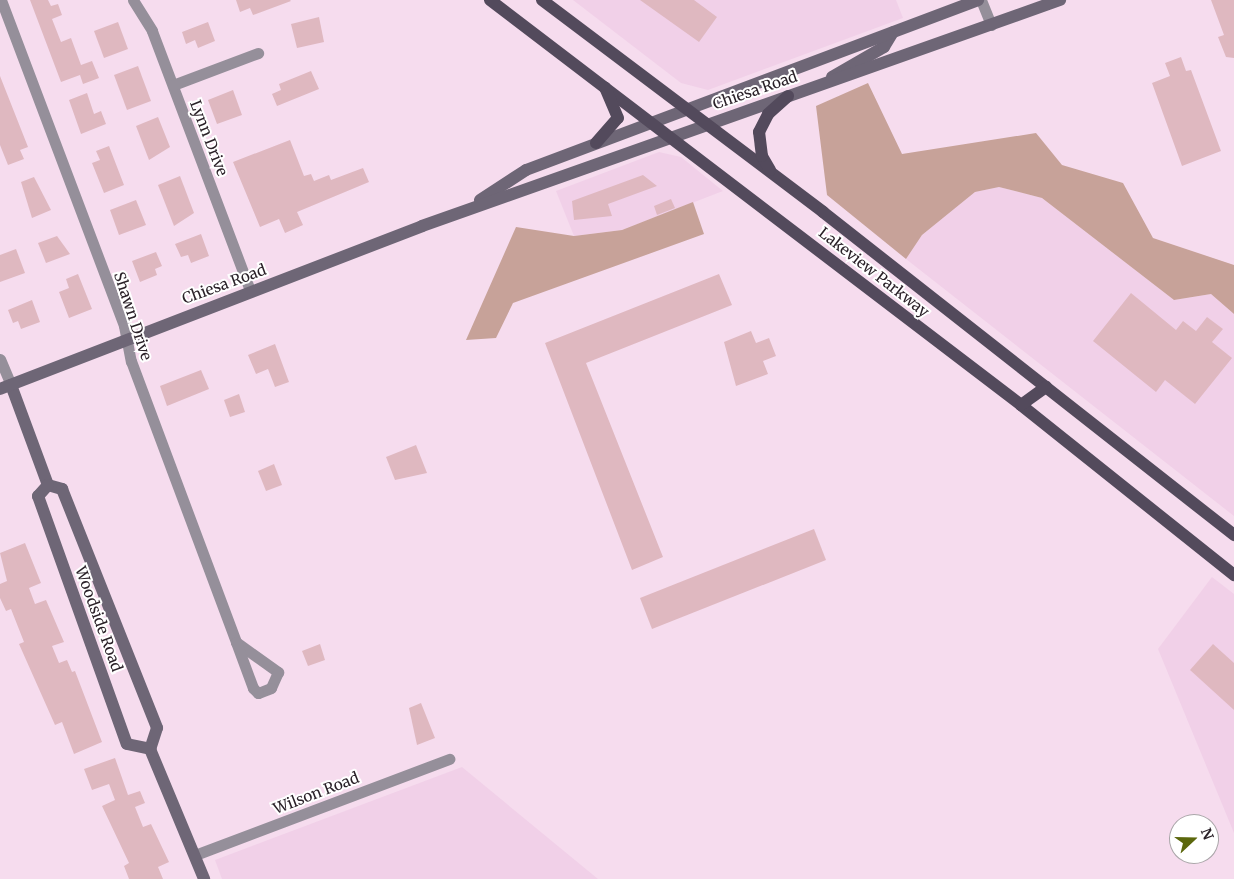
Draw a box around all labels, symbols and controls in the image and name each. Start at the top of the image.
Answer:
street label: Chiesa Road [710,67,800,113]
street label: Lynn Drive [186,98,232,178]
street label: Lakeview Parkway [815,223,933,321]
street label: Chiesa Road [180,260,268,308]
street label: Shawn Drive [110,269,156,363]
street label: Woodside Road [72,564,126,674]
street label: Wilson Road [271,768,361,818]
north arrow [1169,814,1219,864]
text: N [1197,826,1217,842]

